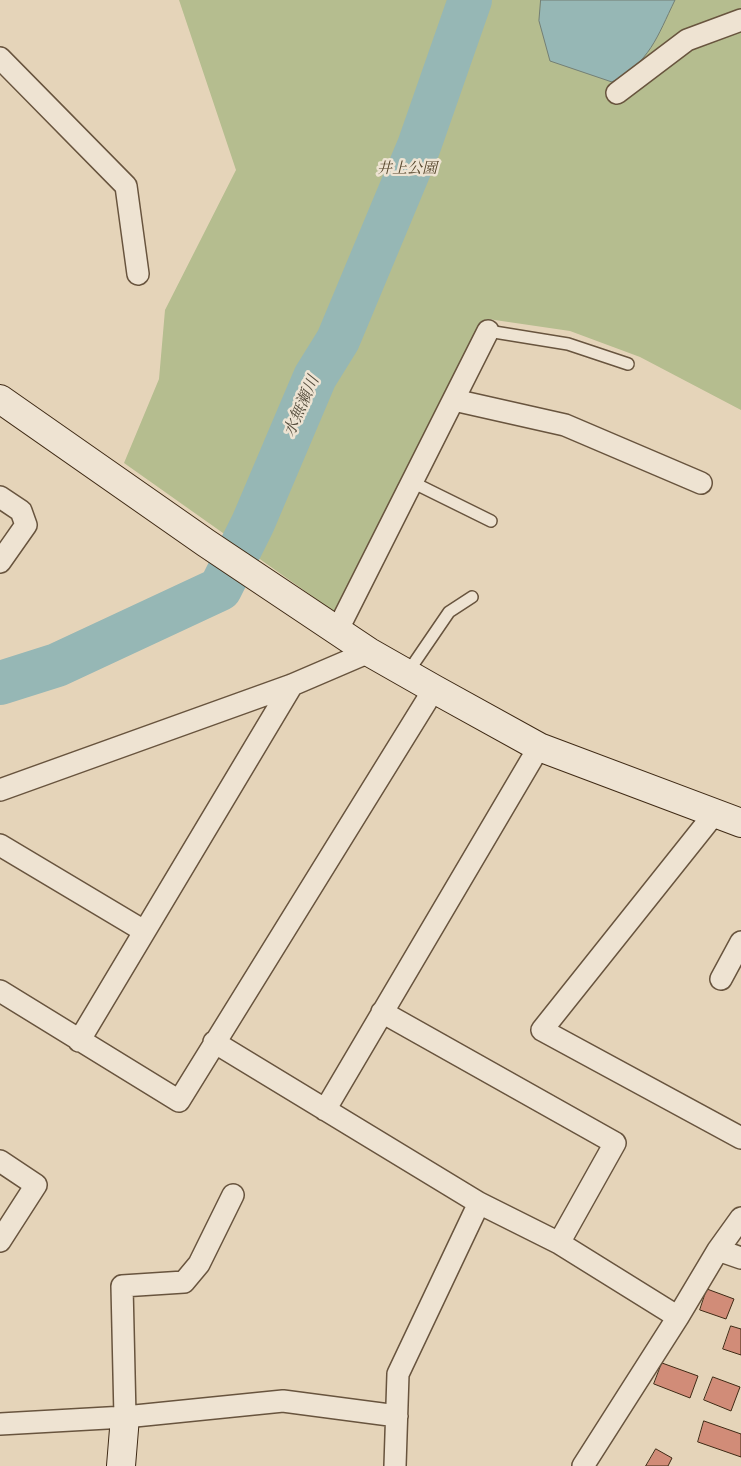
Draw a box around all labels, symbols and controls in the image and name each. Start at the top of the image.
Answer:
park label: 井上公園 [377,161,437,179]
water label: 水無瀬川 [281,374,325,440]

